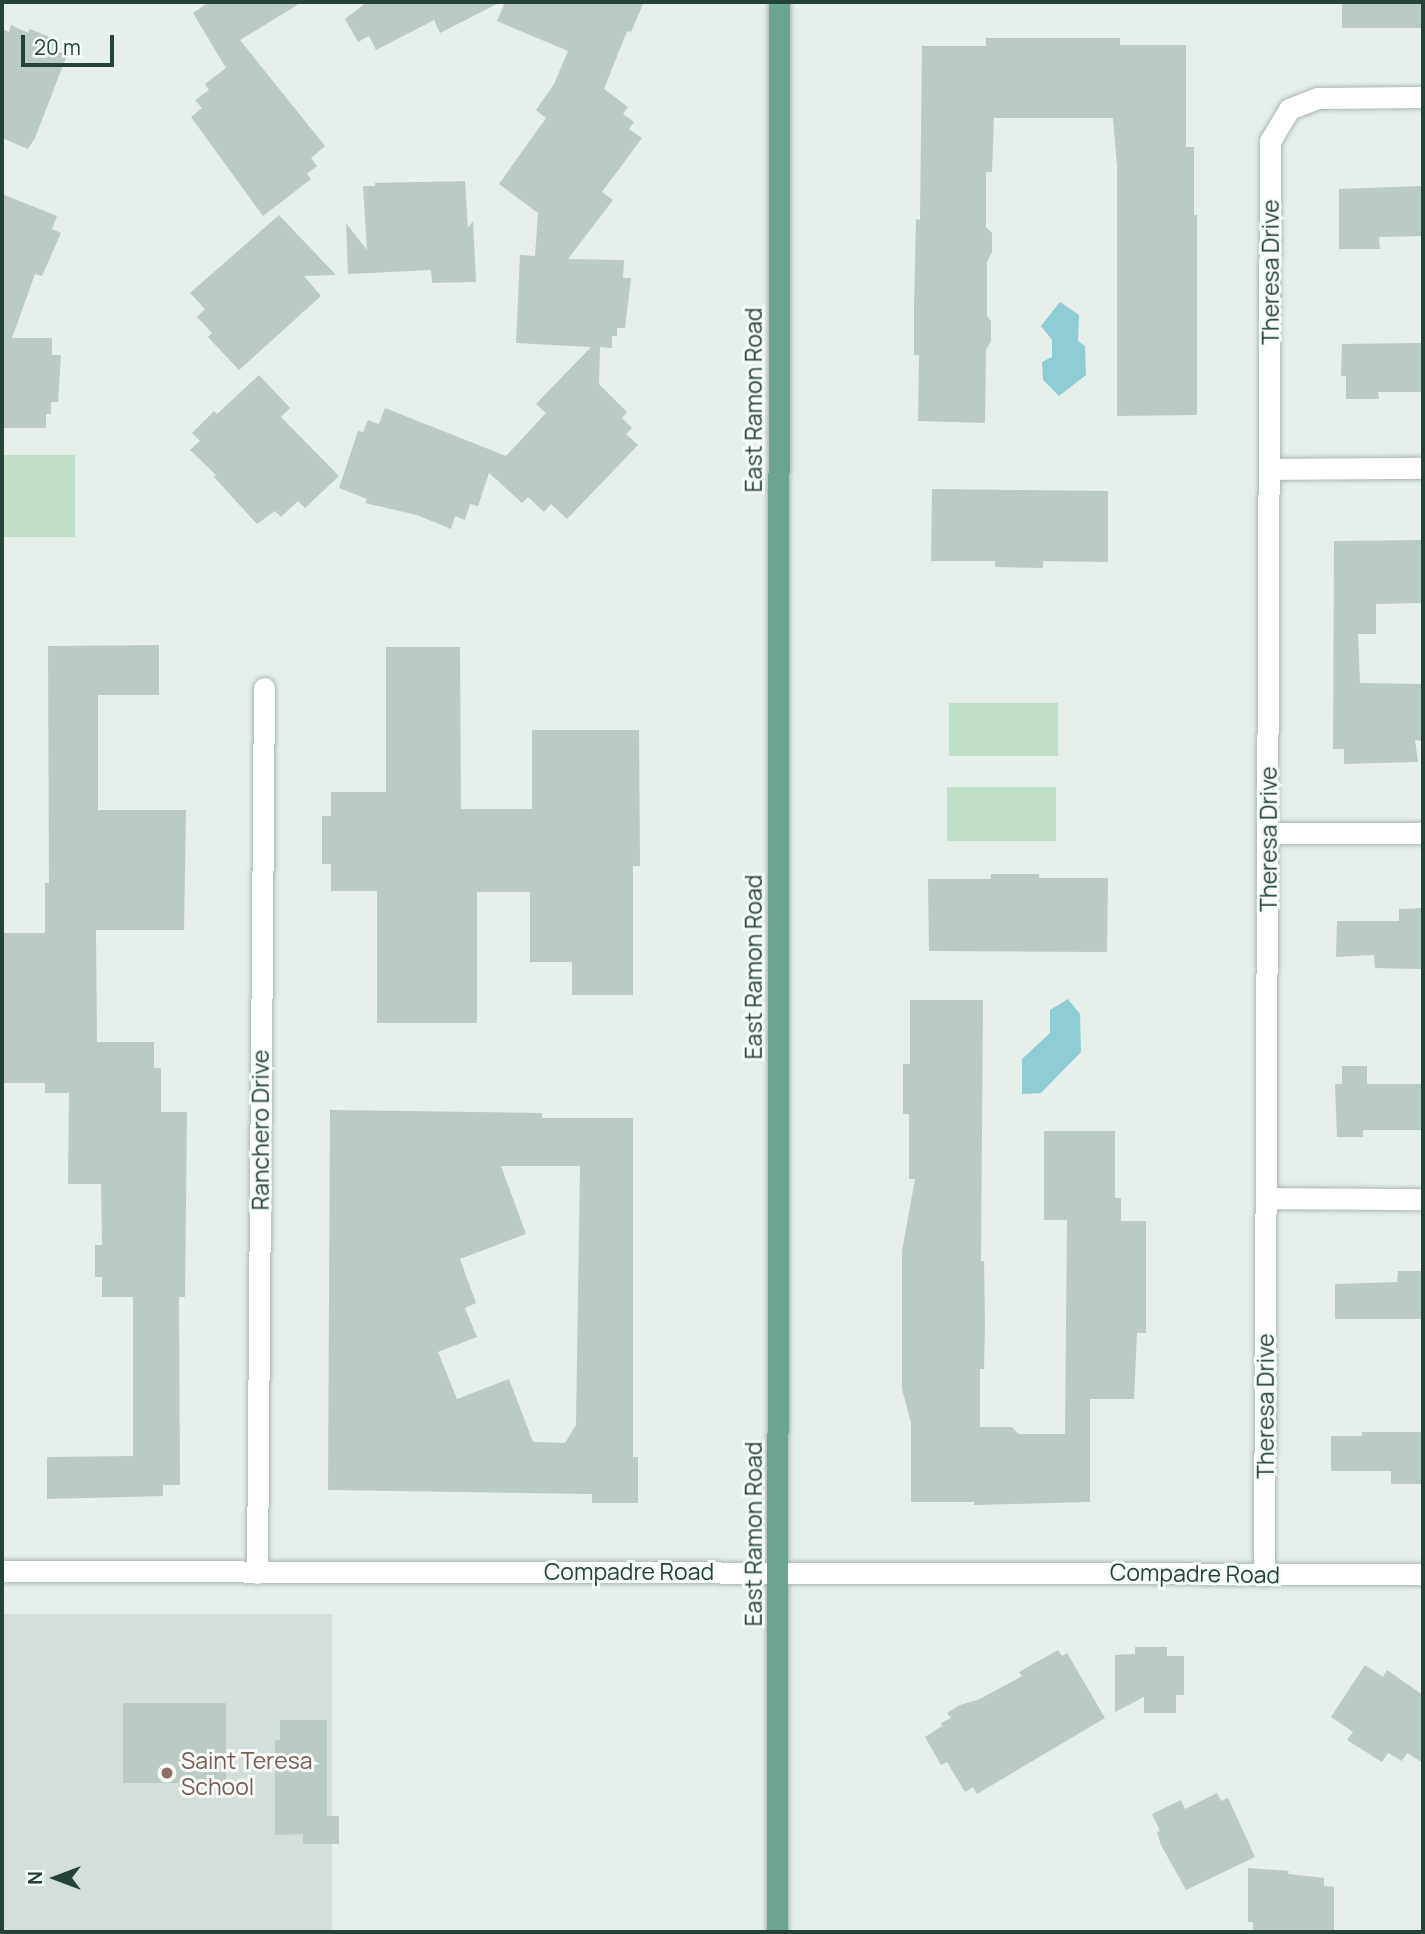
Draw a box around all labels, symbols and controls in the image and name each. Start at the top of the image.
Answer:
scale bar [24,21,117,65]
text: 20 m [34,33,81,61]
street label: Theresa Drive [1256,199,1284,345]
street label: East Ramon Road [739,308,767,492]
street label: Theresa Drive [1254,766,1282,912]
street label: East Ramon Road [739,875,767,1059]
street label: Ranchero Drive [246,1050,274,1210]
street label: Theresa Drive [1251,1333,1279,1479]
street label: East Ramon Road [739,1442,767,1626]
street label: Compadre Road [544,1557,714,1585]
street label: Compadre Road [1110,1558,1280,1588]
place label: Saint Teresa School [181,1746,312,1800]
marker: Saint Teresa School [159,1765,175,1781]
north arrow [21,1843,91,1913]
text: N [22,1871,48,1885]

